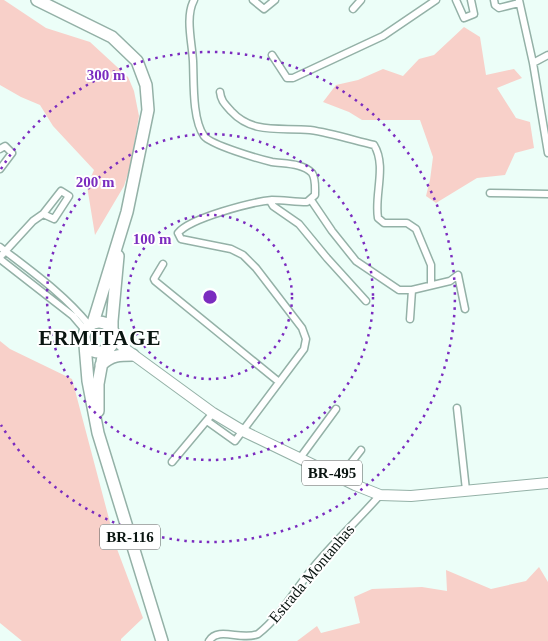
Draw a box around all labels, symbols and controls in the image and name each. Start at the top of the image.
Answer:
text: 300 m [87,67,126,83]
text: 200 m [76,174,115,190]
text: 100 m [133,231,172,247]
centre of rings [201,288,219,306]
district label: ERMITAGE [38,326,162,350]
road number: BR-495 [302,460,362,486]
street label: Estrada Montanhas [265,521,357,626]
road number: BR-116 [100,524,160,550]

